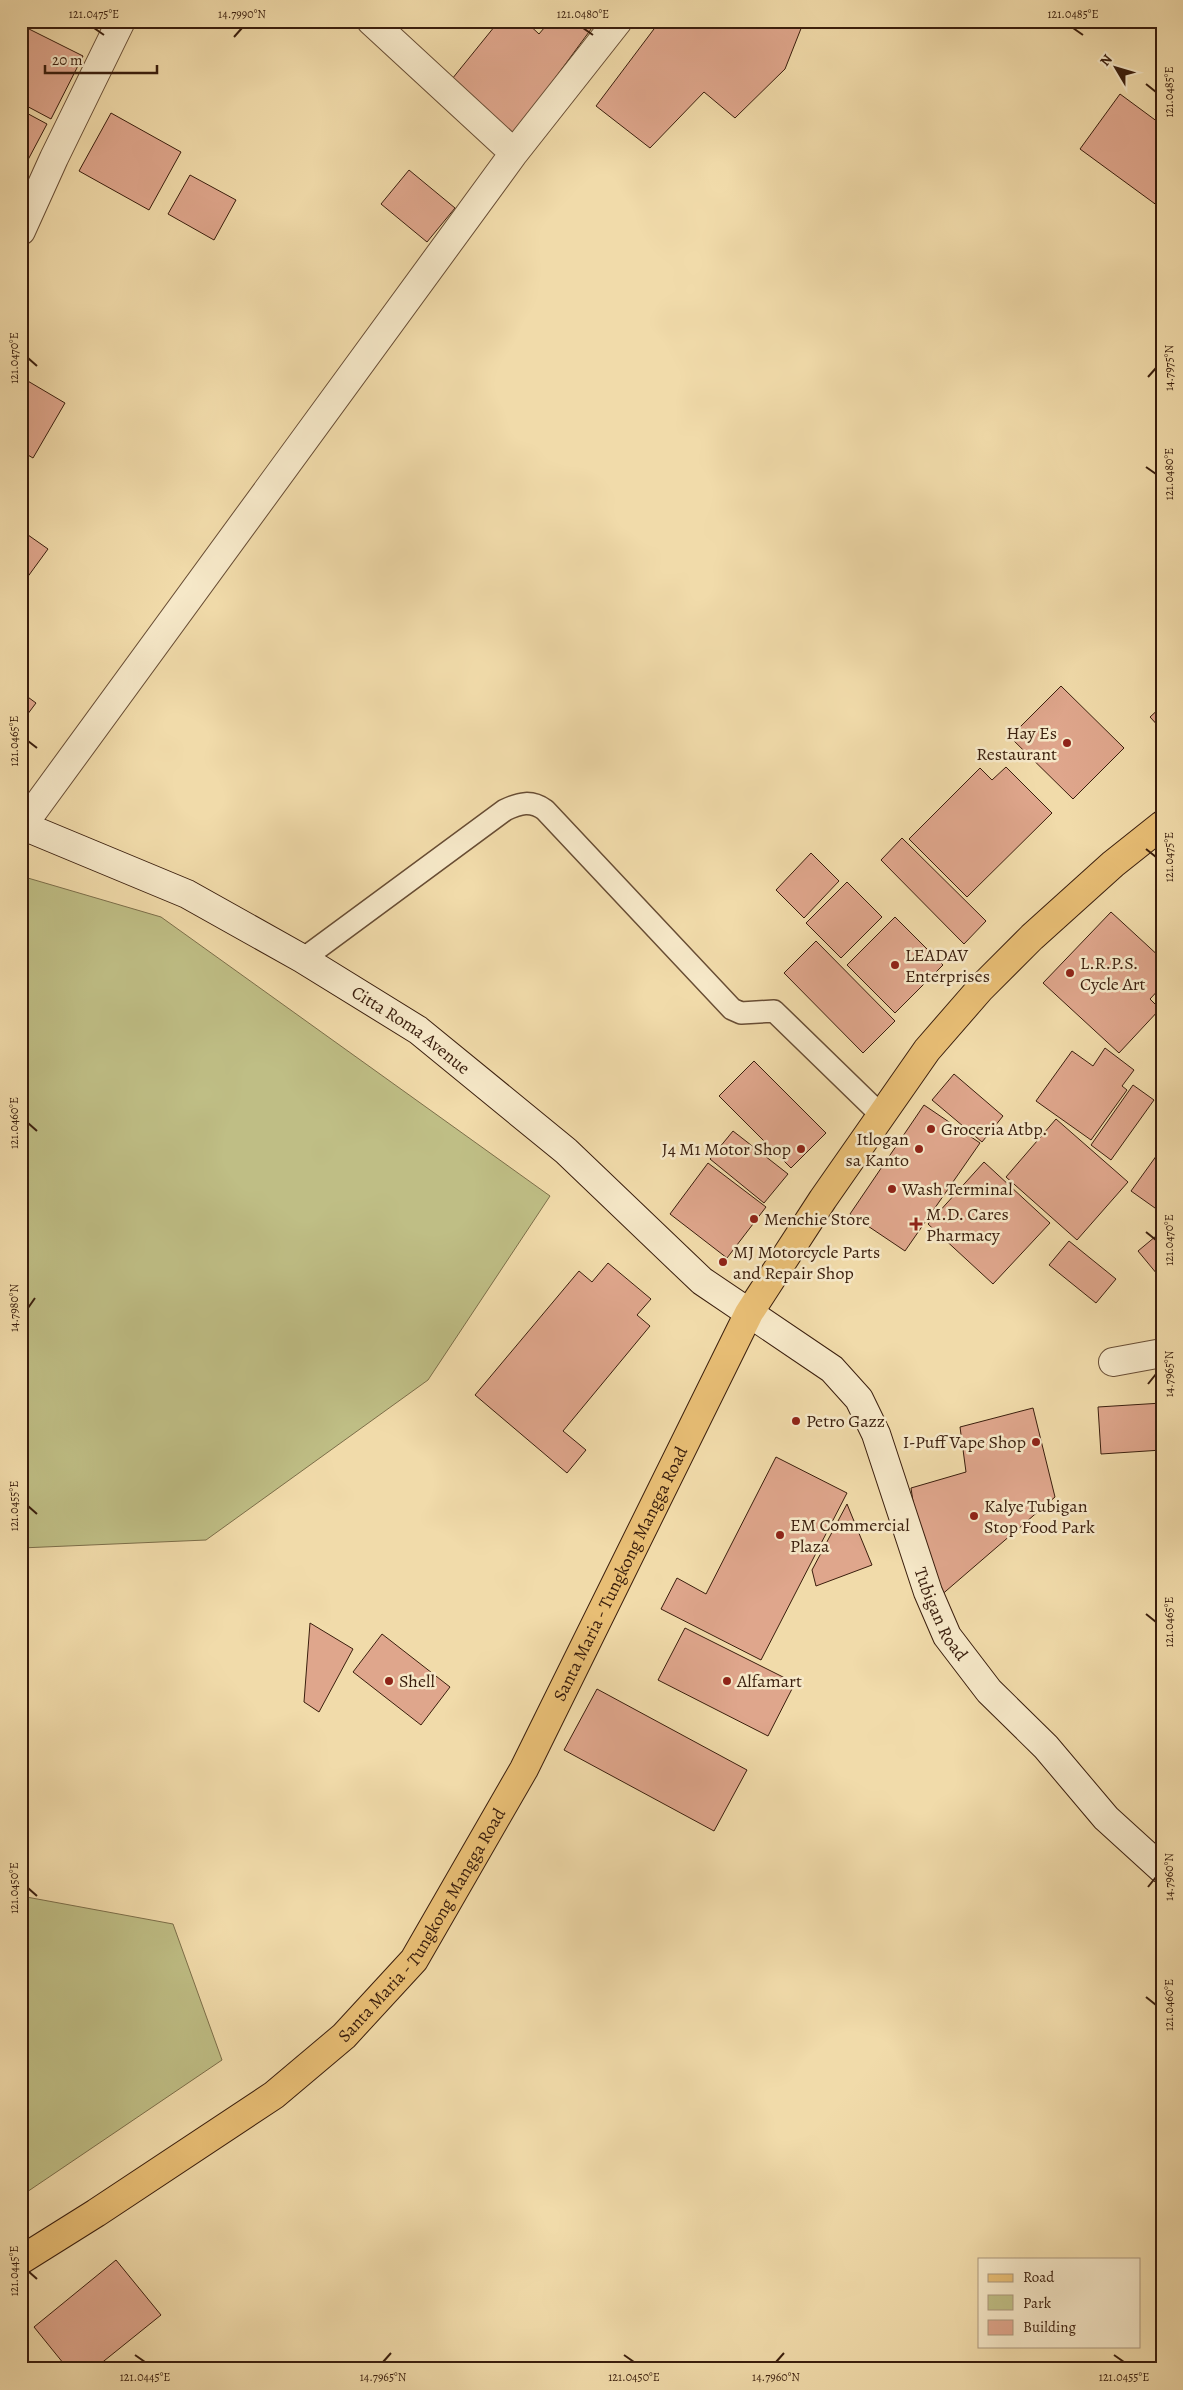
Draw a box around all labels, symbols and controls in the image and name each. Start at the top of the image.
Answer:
text: 121.0475°E [69,6,119,22]
text: 14.7990°N [218,6,266,22]
text: 121.0480°E [557,6,609,22]
text: 121.0485°E [1047,6,1099,22]
scale bar [45,42,158,74]
north arrow [1090,42,1140,92]
text: 20 m [52,50,83,70]
text: N [1096,50,1117,70]
text: 121.0485°E [1161,66,1177,118]
text: 121.0470°E [6,332,22,384]
text: 14.7975°N [1161,345,1177,391]
text: 121.0480°E [1161,448,1177,500]
text: 121.0465°E [6,716,22,766]
place label: Hay Es Restaurant [976,721,1057,766]
marker: Hay Es Restaurant [1061,737,1073,749]
text: 121.0475°E [1161,832,1177,882]
place label: LEADAV Enterprises [905,943,990,988]
place label: L.R.P.S. Cycle Art [1080,951,1146,996]
marker: LEADAV Enterprises [889,959,901,971]
marker: L.R.P.S. Cycle Art [1064,967,1076,979]
street label: Citta Roma Avenue [347,980,475,1080]
text: 121.0460°E [6,1097,22,1149]
place label: Groceria Atbp. [941,1117,1048,1141]
marker: Groceria Atbp. [925,1123,937,1135]
place label: Itlogan sa Kanto [846,1127,909,1172]
place label: J4 M1 Motor Shop [662,1137,791,1161]
marker: J4 M1 Motor Shop [795,1143,807,1155]
marker: Itlogan sa Kanto [913,1143,925,1155]
place label: Wash Terminal [901,1177,1013,1201]
marker: Wash Terminal [886,1183,898,1195]
place label: M.D. Cares Pharmacy [926,1202,1009,1247]
place label: Menchie Store [764,1207,870,1231]
marker: Menchie Store [748,1213,760,1225]
text: 121.0470°E [1161,1214,1177,1266]
marker: M.D. Cares Pharmacy [910,1218,922,1230]
place label: MJ Motorcycle Parts and Repair Shop [733,1240,880,1285]
marker: MJ Motorcycle Parts and Repair Shop [717,1256,729,1268]
text: 14.7980°N [6,1284,22,1332]
text: 14.7965°N [1161,1350,1177,1397]
place label: Petro Gazz [806,1409,885,1433]
marker: Petro Gazz [790,1415,802,1427]
place label: I-Puff Vape Shop [903,1430,1026,1454]
marker: I-Puff Vape Shop [1030,1436,1042,1448]
street label: Santa Maria - Tungkong Mangga Road [547,1442,693,1705]
text: 121.0455°E [6,1481,22,1531]
place label: Kalye Tubigan Stop Food Park [984,1494,1095,1539]
marker: Kalye Tubigan Stop Food Park [968,1510,980,1522]
place label: EM Commercial Plaza [790,1513,910,1558]
marker: EM Commercial Plaza [774,1529,786,1541]
street label: Tubigan Road [909,1564,974,1666]
text: 121.0465°E [1161,1597,1177,1647]
place label: Shell [399,1669,435,1693]
place label: Alfamart [736,1669,802,1693]
marker: Shell [383,1675,395,1687]
marker: Alfamart [721,1675,733,1687]
street label: Santa Maria - Tungkong Mangga Road [332,1803,511,2047]
text: 14.7960°N [1161,1853,1177,1901]
text: 121.0450°E [6,1862,22,1914]
text: 121.0460°E [1161,1979,1177,2031]
text: 121.0445°E [6,2246,22,2296]
legend [978,2258,1140,2348]
text: Road [1023,2267,1055,2287]
text: Park [1023,2293,1052,2313]
text: Building [1023,2317,1076,2337]
text: 121.0445°E [120,2369,170,2385]
text: 14.7965°N [360,2369,407,2385]
text: 121.0450°E [608,2369,660,2385]
text: 14.7960°N [752,2369,800,2385]
text: 121.0455°E [1099,2369,1149,2385]

